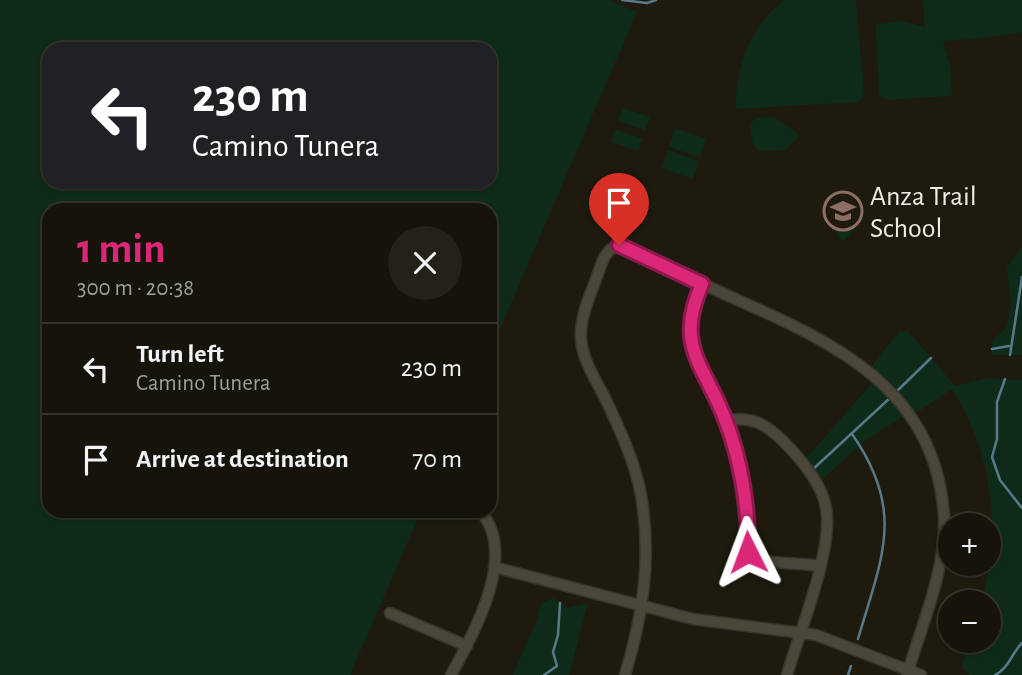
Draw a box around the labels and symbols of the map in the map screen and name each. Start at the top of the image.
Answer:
pin [589,173,649,245]
place label: Anza Trail School [870,183,977,243]
school or university icon: Anza Trail School [822,190,864,232]
position arrow [711,515,785,589]

